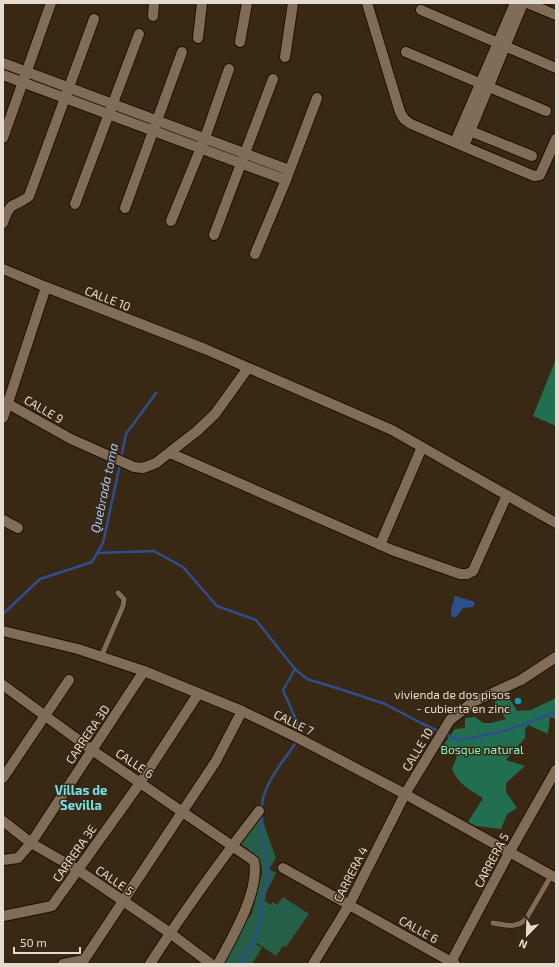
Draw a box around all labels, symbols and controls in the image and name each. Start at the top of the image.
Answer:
street label: CALLE 10 [83,283,133,313]
street label: CALLE 9 [22,392,66,426]
water label: Quebrada toma [87,442,121,534]
place label: vivienda de dos pisos - cubierta en zinc [394,687,510,715]
marker: vivienda de dos pisos - cubierta en zinc [513,696,523,706]
street label: CARRERA 3D [62,702,112,766]
street label: CALLE 7 [272,706,316,738]
street label: CALLE 10 [399,725,435,773]
park label: Bosque natural [440,742,524,756]
street label: CALLE 6 [113,745,157,781]
district label: Villas de Sevilla [55,782,107,813]
street label: CARRERA 3E [49,822,99,884]
street label: CARRERA 5 [471,830,511,890]
street label: CARRERA 4 [330,844,370,904]
street label: CALLE 5 [93,862,137,898]
street label: CALLE 6 [397,912,441,946]
north arrow [507,915,547,955]
scale bar [14,929,80,955]
text: 50 m [20,935,47,949]
text: N [517,937,529,952]

